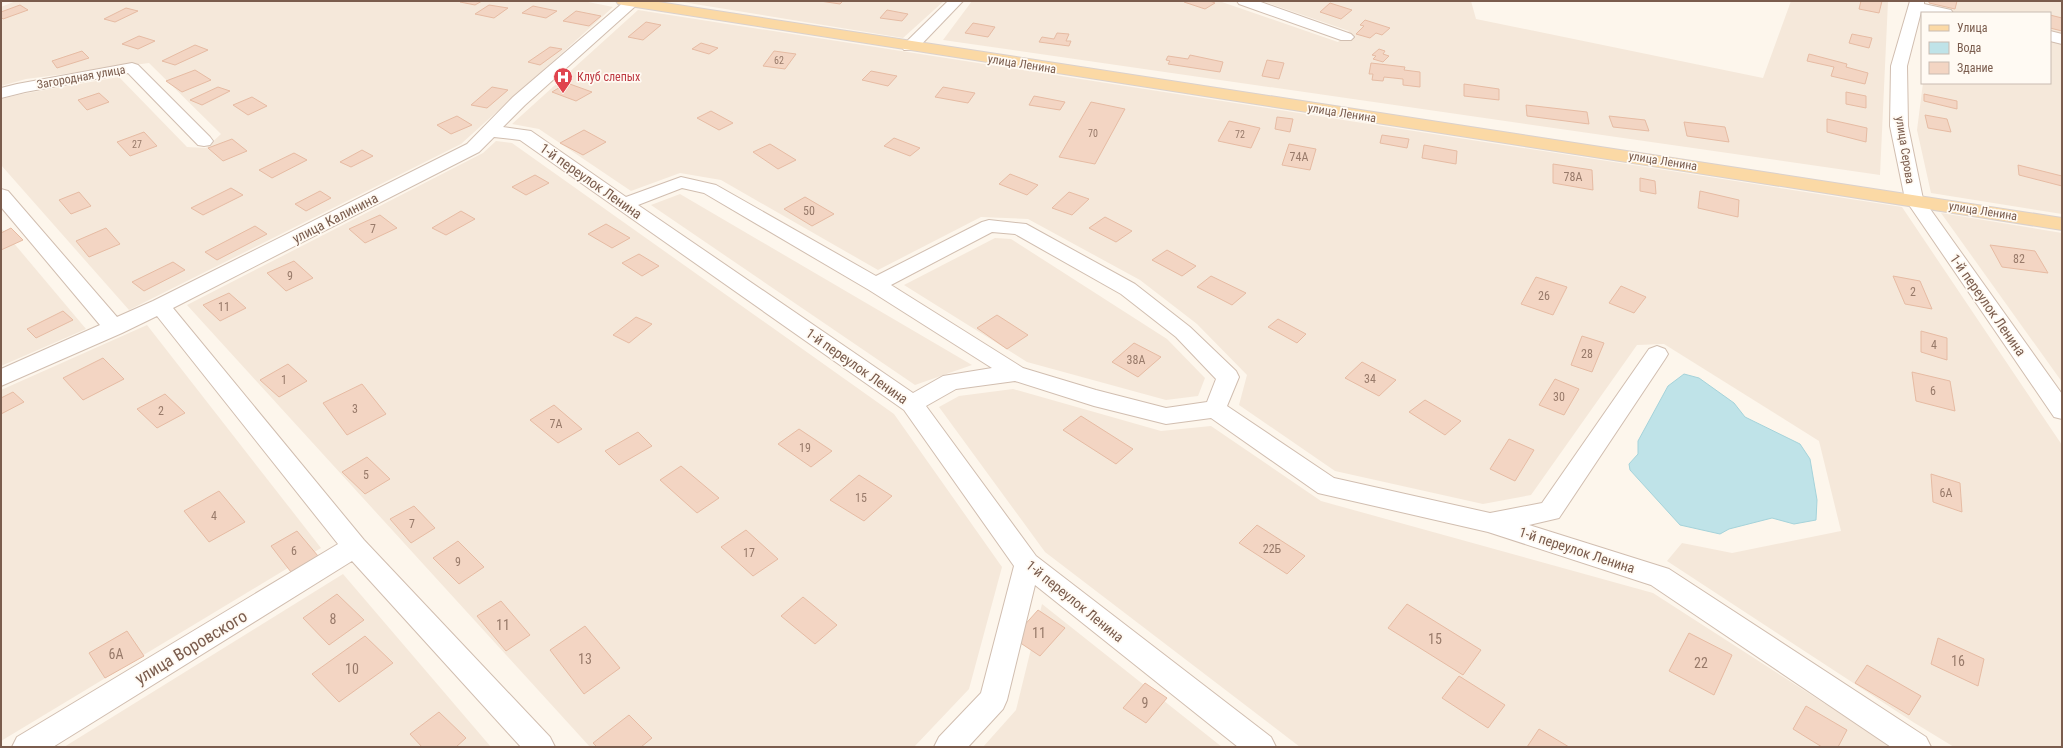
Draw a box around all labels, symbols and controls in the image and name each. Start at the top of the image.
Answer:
legend [1921,12,2051,84]
text: Улица [1957,21,1988,35]
text: Вода [1957,41,1982,55]
street label: улица Ленина [987,52,1057,76]
house number: 62 [774,55,784,66]
text: Здание [1957,61,1994,75]
street label: Загородная улица [36,62,127,92]
hospital icon: Клуб слепых [552,66,574,94]
place label: Клуб слепых [577,70,640,84]
street label: улица Ленина [1307,101,1377,125]
street label: улица Серова [1893,115,1917,185]
house number: 70 [1088,128,1098,139]
house number: 72 [1235,129,1245,140]
house number: 27 [132,139,142,150]
street label: 1-й переулок Ленина [537,140,645,222]
street label: улица Ленина [1628,149,1698,173]
house number: 74А [1290,150,1308,164]
house number: 78А [1564,170,1582,184]
street label: улица Калинина [289,190,381,246]
street label: улица Ленина [1948,199,2018,223]
house number: 50 [803,204,815,218]
house number: 7 [370,222,376,236]
street label: 1-й переулок Ленина [1947,251,2029,359]
house number: 82 [2013,252,2025,266]
house number: 9 [287,269,293,283]
house number: 2 [1910,285,1916,299]
house number: 26 [1538,289,1550,303]
house number: 11 [218,300,230,314]
street label: 1-й переулок Ленина [803,325,911,407]
house number: 4 [1931,338,1937,352]
house number: 28 [1581,347,1593,361]
house number: 38А [1127,353,1145,367]
house number: 34 [1364,372,1376,386]
house number: 1 [281,373,287,387]
house number: 6 [1930,384,1936,398]
house number: 30 [1553,390,1565,404]
house number: 3 [352,402,358,416]
house number: 2 [158,404,164,418]
house number: 7А [550,417,563,431]
house number: 19 [799,441,811,455]
house number: 5 [363,468,369,482]
house number: 6А [1940,486,1953,500]
house number: 15 [855,491,867,505]
house number: 4 [211,509,217,523]
house number: 7 [409,517,415,531]
street label: 1-й переулок Ленина [1517,524,1637,576]
house number: 22Б [1263,542,1282,556]
house number: 6 [291,544,297,558]
house number: 17 [743,546,755,560]
house number: 9 [455,555,461,569]
street label: 1-й переулок Ленина [1023,557,1127,645]
street label: улица Воровского [131,606,251,688]
house number: 8 [330,611,337,627]
house number: 11 [496,617,510,633]
house number: 11 [1032,625,1046,641]
house number: 15 [1428,631,1442,647]
house number: 6А [109,646,123,662]
house number: 13 [578,651,592,667]
house number: 16 [1951,653,1965,669]
house number: 22 [1694,655,1708,671]
house number: 10 [345,661,359,677]
house number: 9 [1142,695,1148,711]

